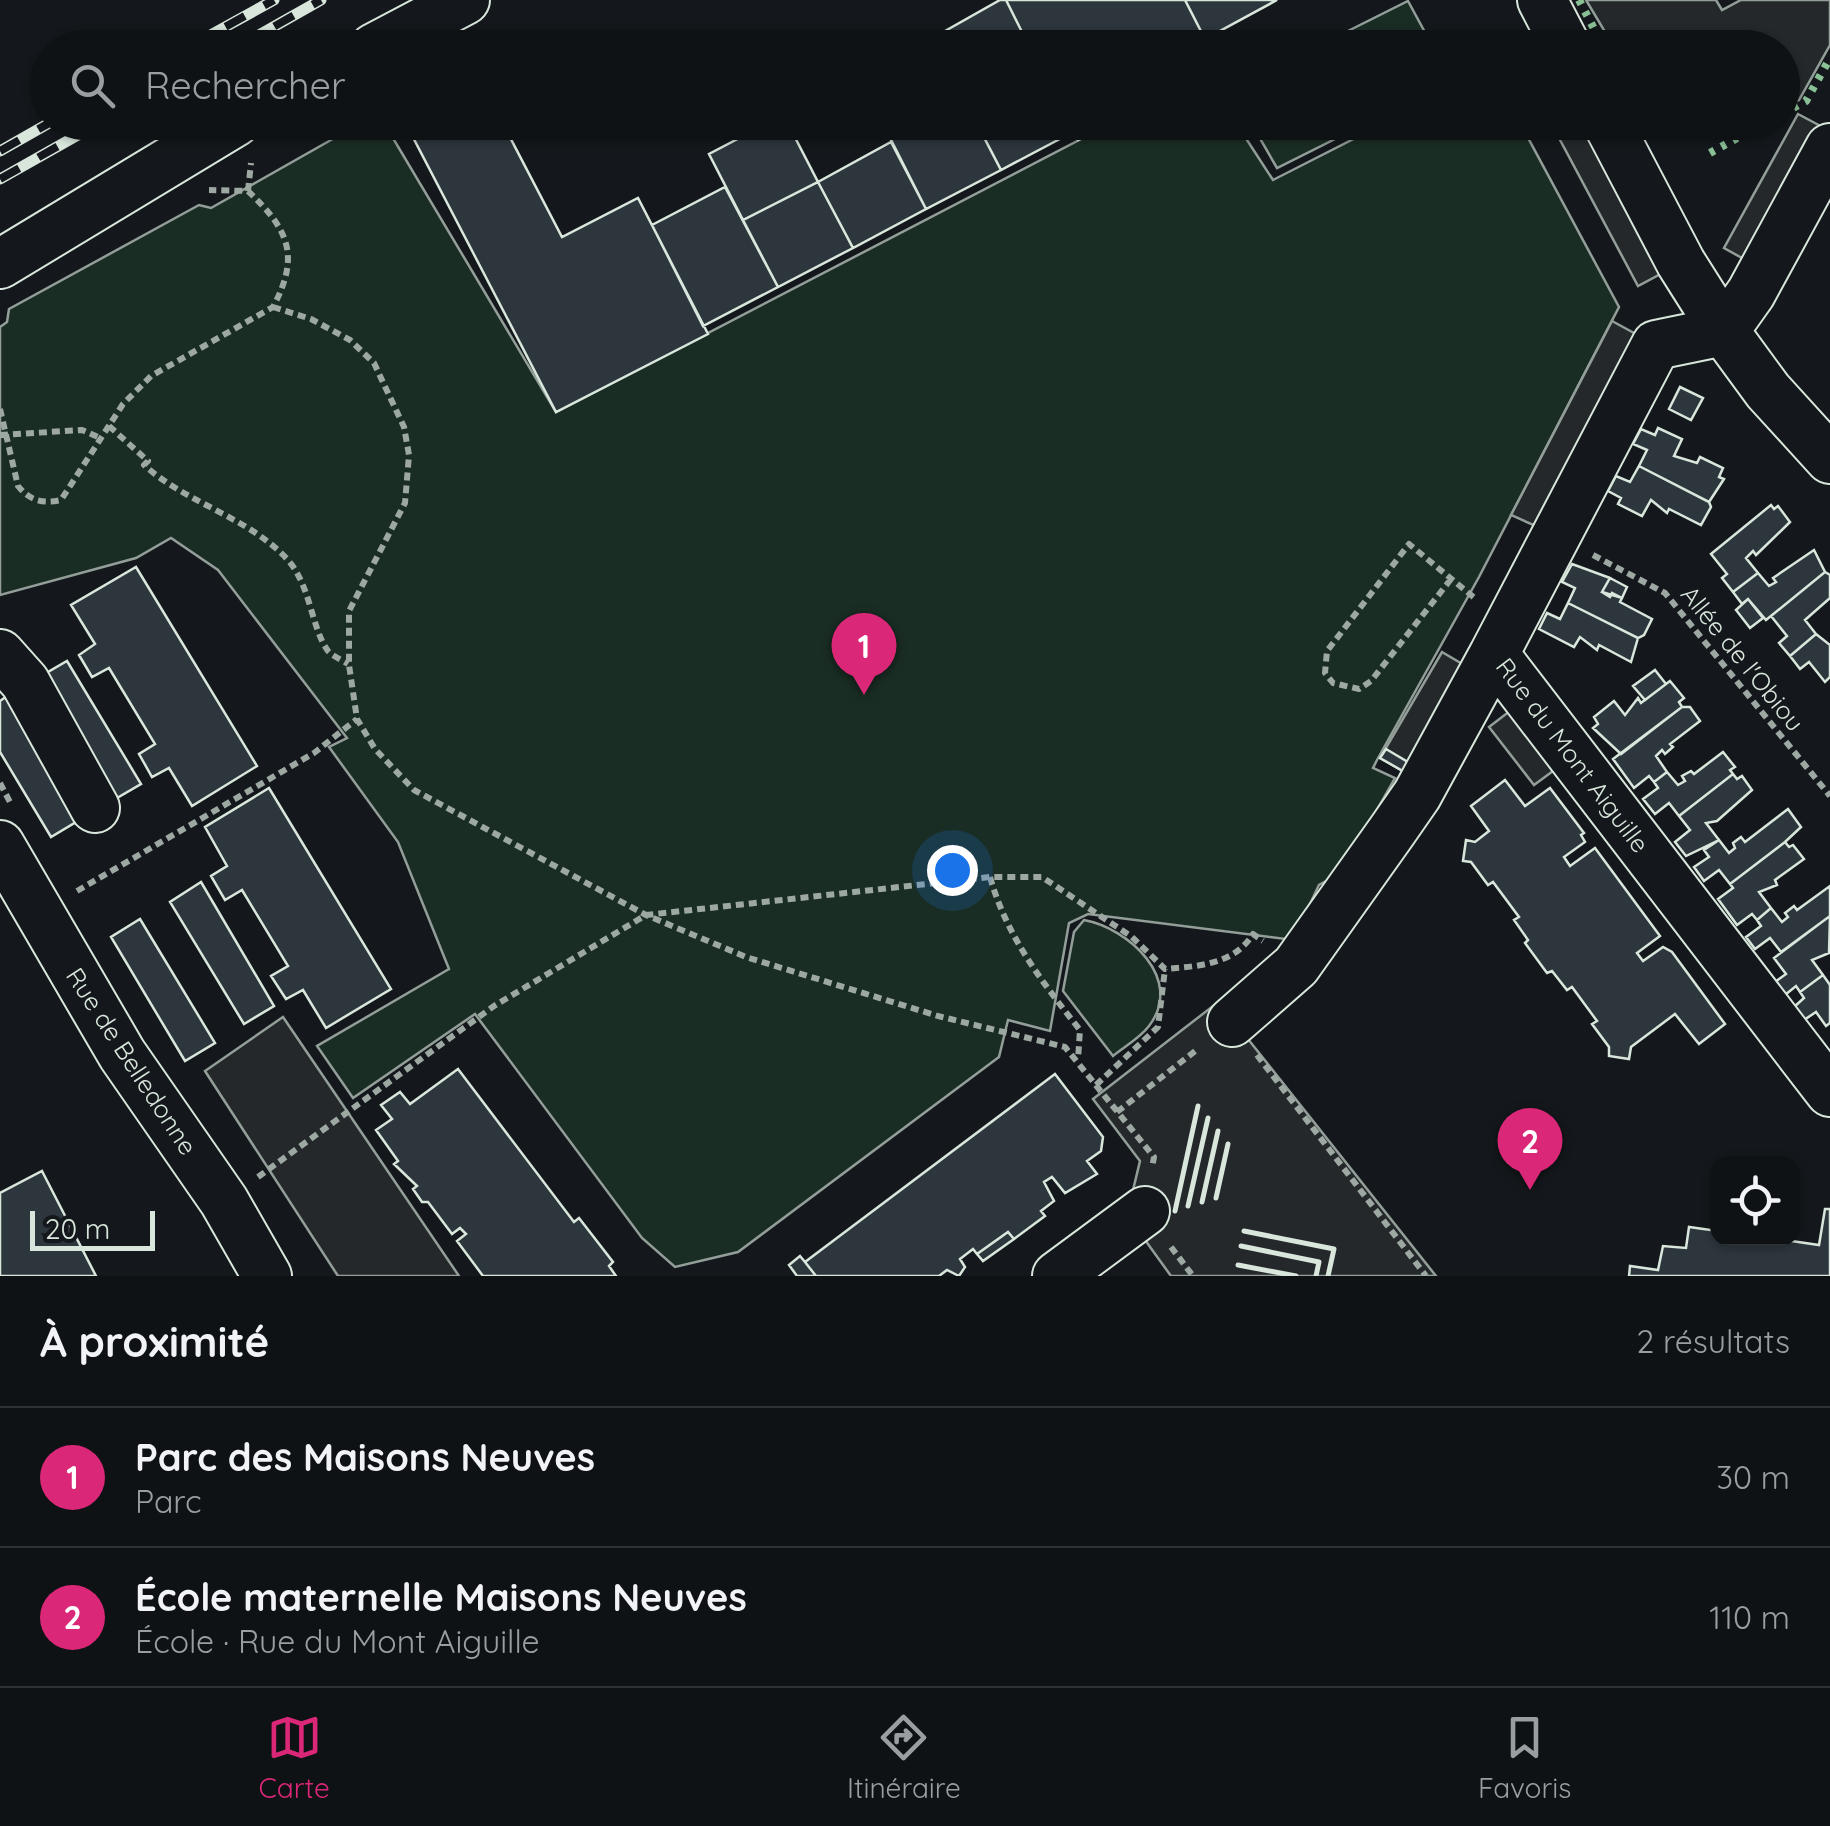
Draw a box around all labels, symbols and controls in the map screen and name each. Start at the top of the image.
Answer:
search box [30,30,1800,140]
icon: search [65,58,120,113]
text: Rechercher [145,61,346,109]
street label: Allée de l'Obiou [1675,579,1811,737]
pin: 1 [832,612,896,695]
street label: Rue du Mont Aiguille [1490,652,1656,858]
your location [927,845,978,896]
street label: Rue de Belledonne [60,962,204,1160]
pin: 2 [1498,1108,1562,1190]
map controls [1710,1156,1800,1246]
button: locate [1710,1156,1800,1246]
scale bar [30,1206,155,1250]
text: 20 m [45,1211,110,1246]
text: À proximité [40,1315,269,1368]
text: 2 résultats [1637,1321,1790,1361]
text: Parc des Maisons Neuves [135,1433,595,1481]
text: 1 [66,1457,79,1497]
text: 30 m [1716,1457,1790,1497]
text: Parc [135,1481,202,1521]
text: École maternelle Maisons Neuves [135,1573,747,1621]
text: 2 [63,1597,82,1637]
text: 110 m [1709,1597,1790,1637]
text: École · Rue du Mont Aiguille [135,1621,540,1661]
tab: Carte [259,1710,330,1805]
tab: Itinéraire [847,1710,961,1805]
tab: Favoris [1478,1710,1571,1805]

